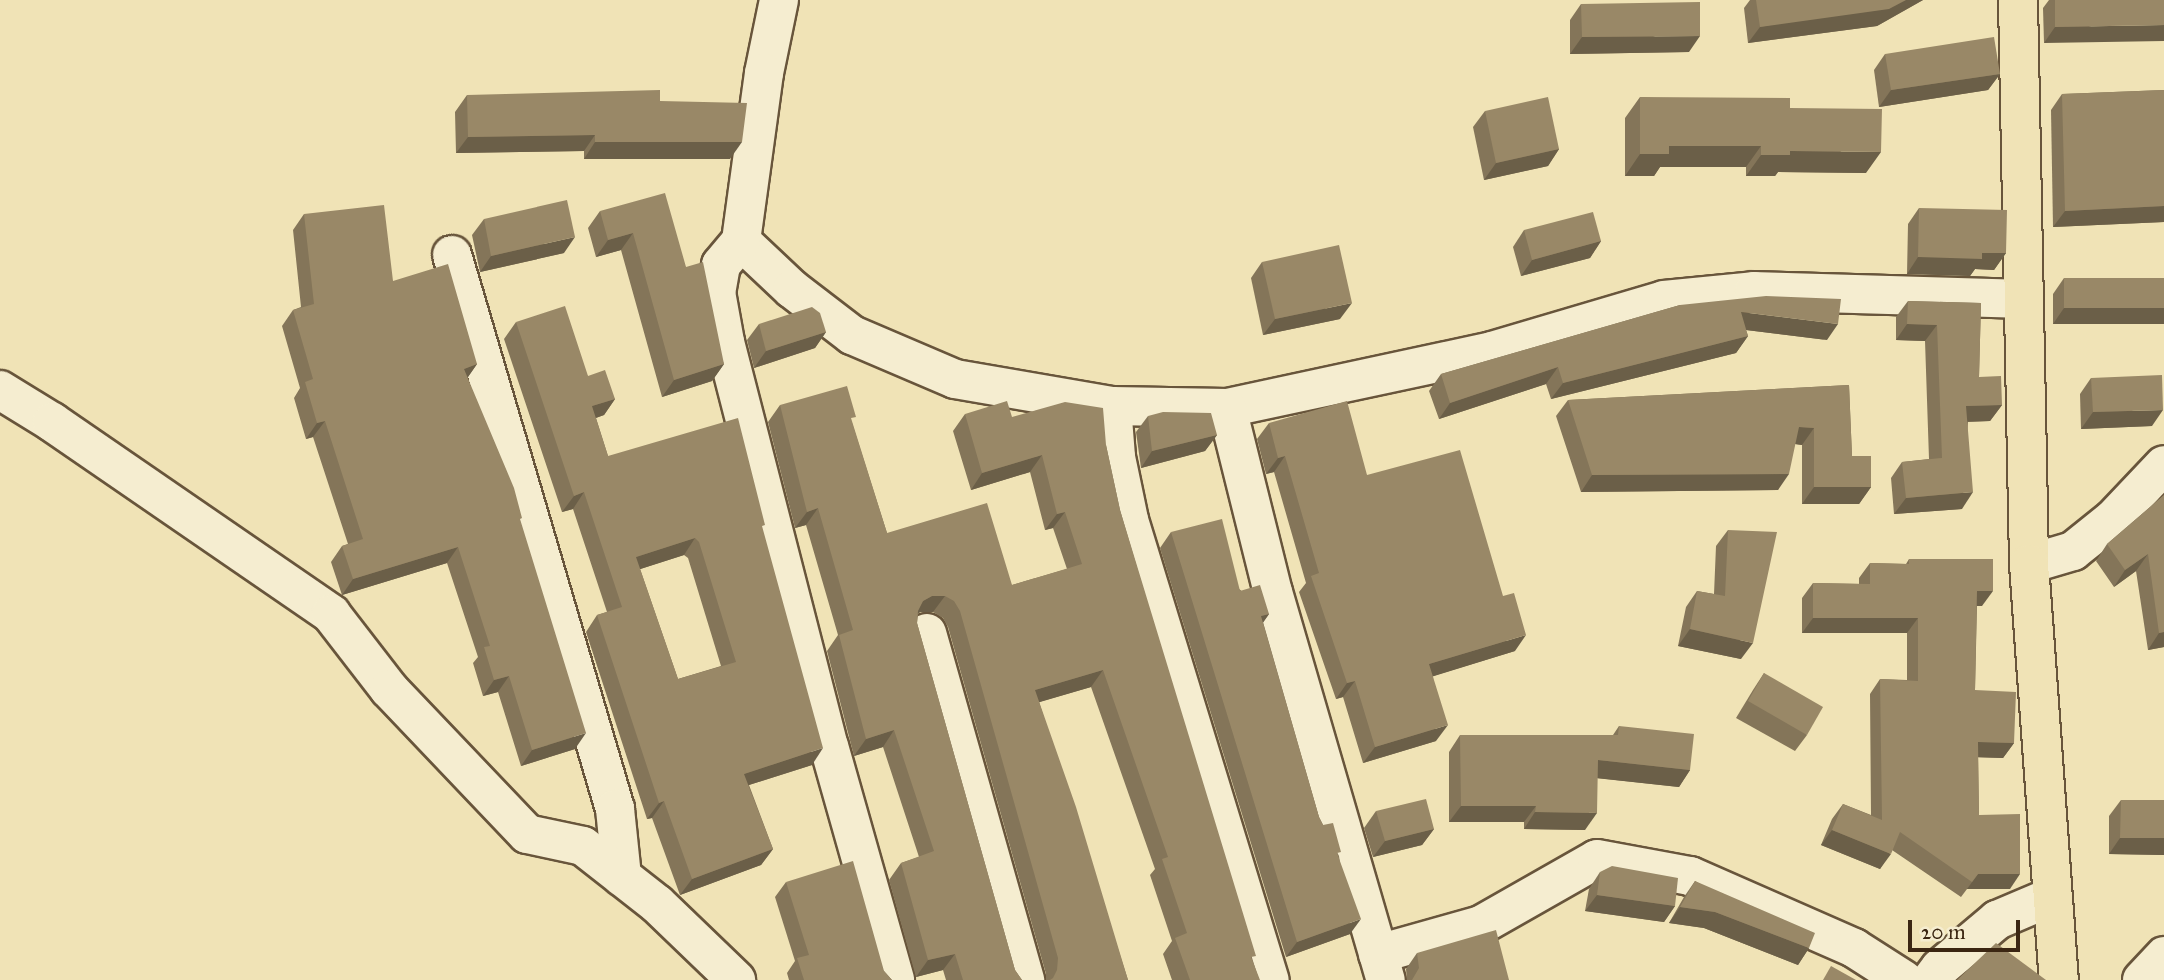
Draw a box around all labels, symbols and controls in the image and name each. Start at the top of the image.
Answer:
scale bar [1912,906,2024,950]
text: 20 m [1921,919,1966,945]

